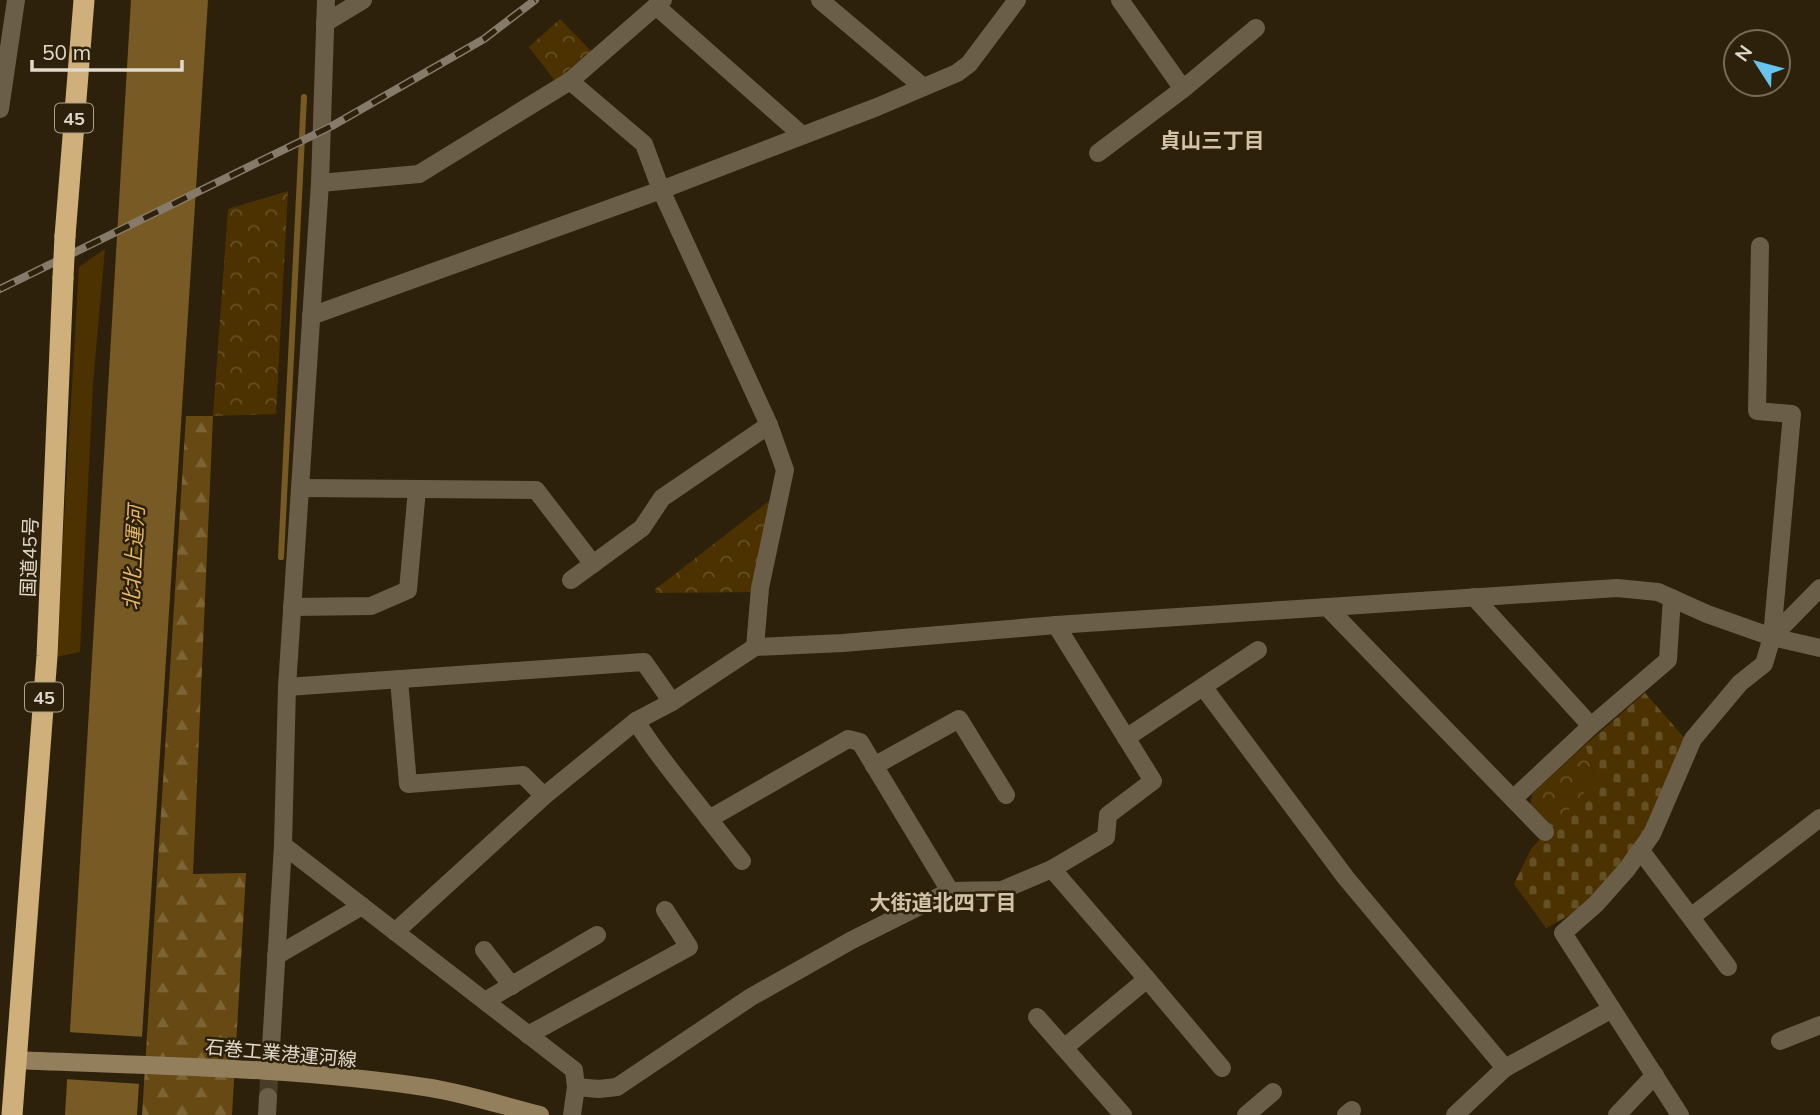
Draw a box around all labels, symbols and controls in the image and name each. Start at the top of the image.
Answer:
scale bar [32,28,182,72]
north arrow [1722,28,1792,98]
text: 50 m [42,39,91,65]
text: N [1729,40,1757,66]
road number: 45 [55,104,93,132]
district label: 貞山三丁目 [1160,127,1265,153]
water label: 北北上運河 [117,501,149,611]
street label: 国道45号 [16,517,42,597]
road number: 45 [25,682,63,712]
district label: 大街道北四丁目 [870,889,1017,915]
street label: 石巻工業港運河線 [204,1034,358,1072]

